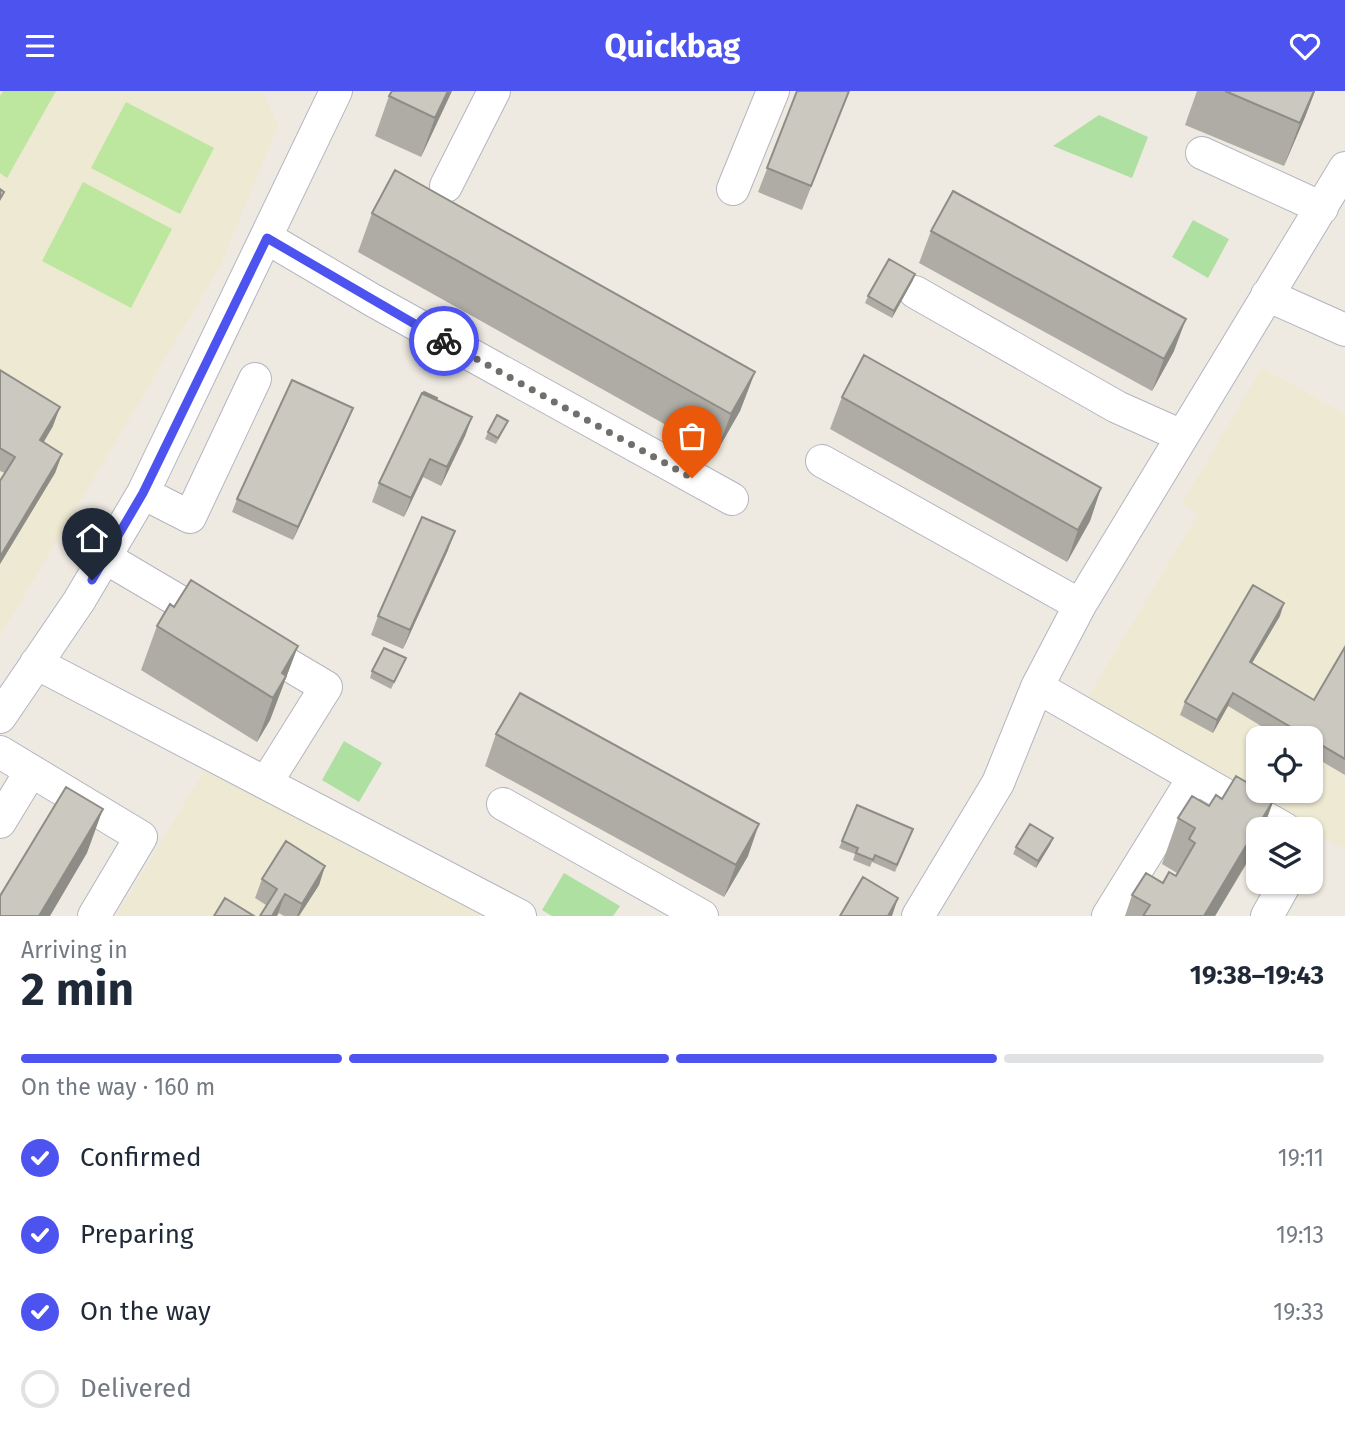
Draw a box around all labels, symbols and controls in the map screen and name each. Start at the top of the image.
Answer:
icon: menu [21,27,59,65]
text: Quickbag [604,27,741,65]
icon: heart [1286,27,1324,65]
courier [409,306,479,376]
icon: bike [425,322,463,360]
pin [662,406,722,478]
icon: bag [673,417,711,455]
pin [62,508,122,580]
icon: home [73,519,111,557]
map controls [1246,726,1323,894]
button: locate [1246,726,1323,803]
button: layers [1246,817,1323,894]
text: Arriving in [21,936,128,964]
text: 19:38–19:43 [1190,960,1324,991]
text: 2 min [21,962,134,1017]
text: On the way · 160 m [21,1073,215,1101]
icon: check [21,1139,59,1177]
text: Confirmed [80,1142,201,1173]
text: 19:11 [1278,1144,1324,1172]
icon: check [21,1216,59,1254]
text: Preparing [80,1219,193,1250]
text: 19:13 [1276,1221,1324,1249]
icon: check [21,1293,59,1331]
text: On the way [80,1296,211,1327]
text: 19:33 [1273,1298,1324,1326]
text: Delivered [80,1373,192,1404]

